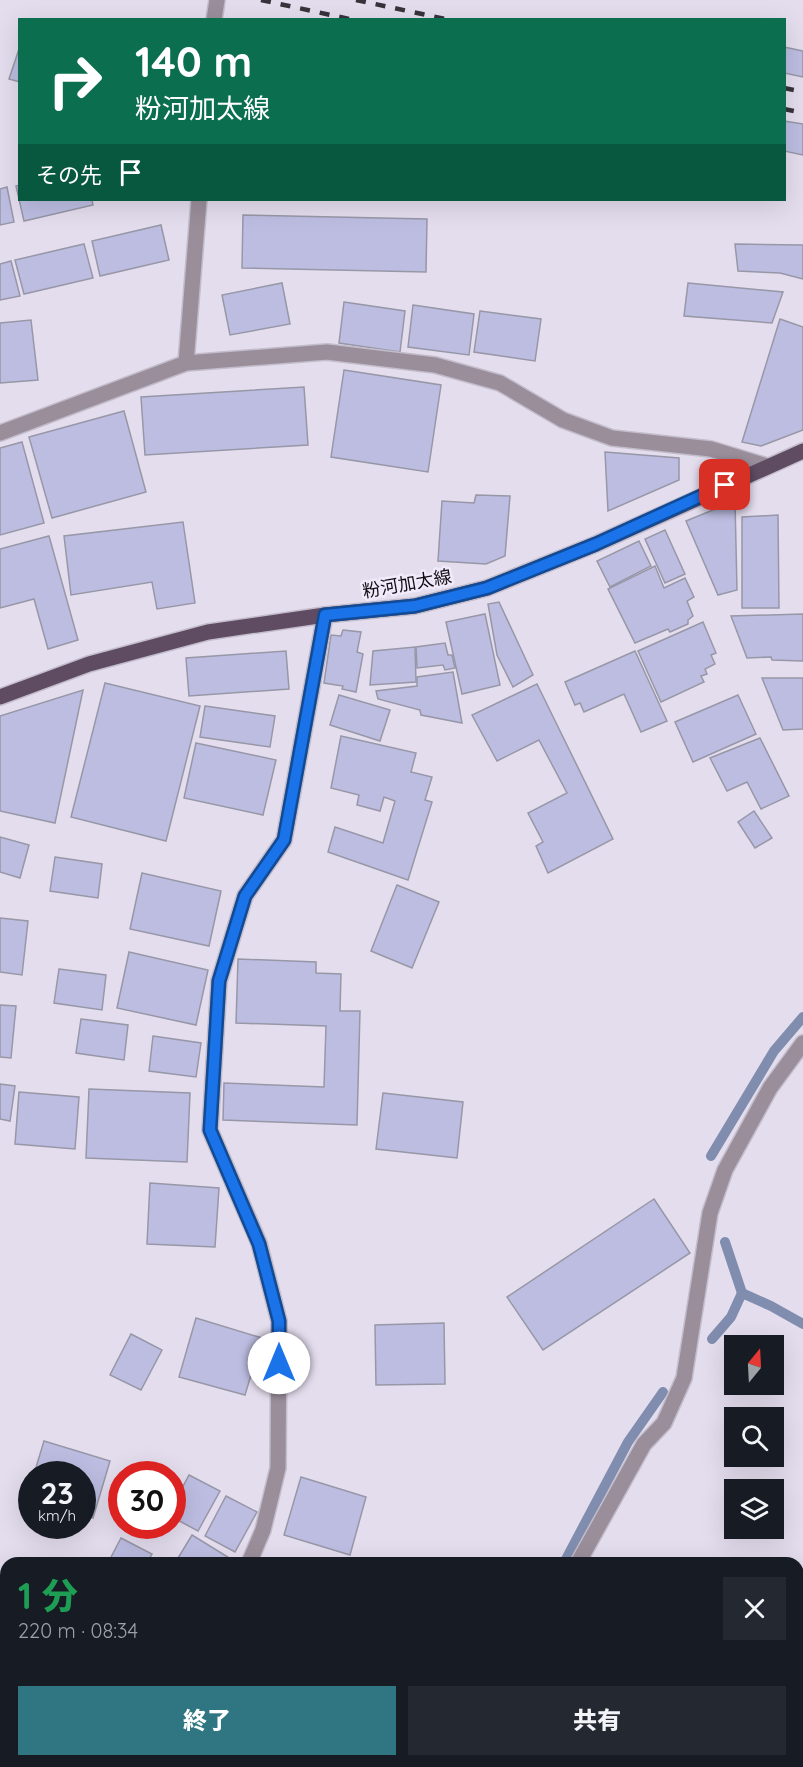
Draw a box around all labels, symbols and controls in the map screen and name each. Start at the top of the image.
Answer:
text: 140 m [135,35,252,88]
icon: right [36,42,114,120]
text: 粉河加太線 [135,91,270,125]
icon: arrive [114,156,147,189]
text: その先 [36,161,102,189]
pin [699,459,750,510]
icon: arrive [708,468,741,501]
street label: 粉河加太線 [361,564,453,603]
position arrow [247,1331,311,1395]
north arrow [724,1335,784,1395]
map controls [724,1335,784,1539]
button: search [724,1407,784,1467]
speed limit sign: 30 [108,1461,186,1539]
text: 23 [40,1474,74,1512]
button: layers [724,1479,784,1539]
text: km/h [38,1506,76,1525]
text: 1 分 [18,1573,78,1618]
button: close [723,1577,786,1640]
text: 220 m · 08:34 [18,1618,138,1643]
button: 終了 [18,1686,396,1755]
button: 共有 [408,1686,786,1755]

